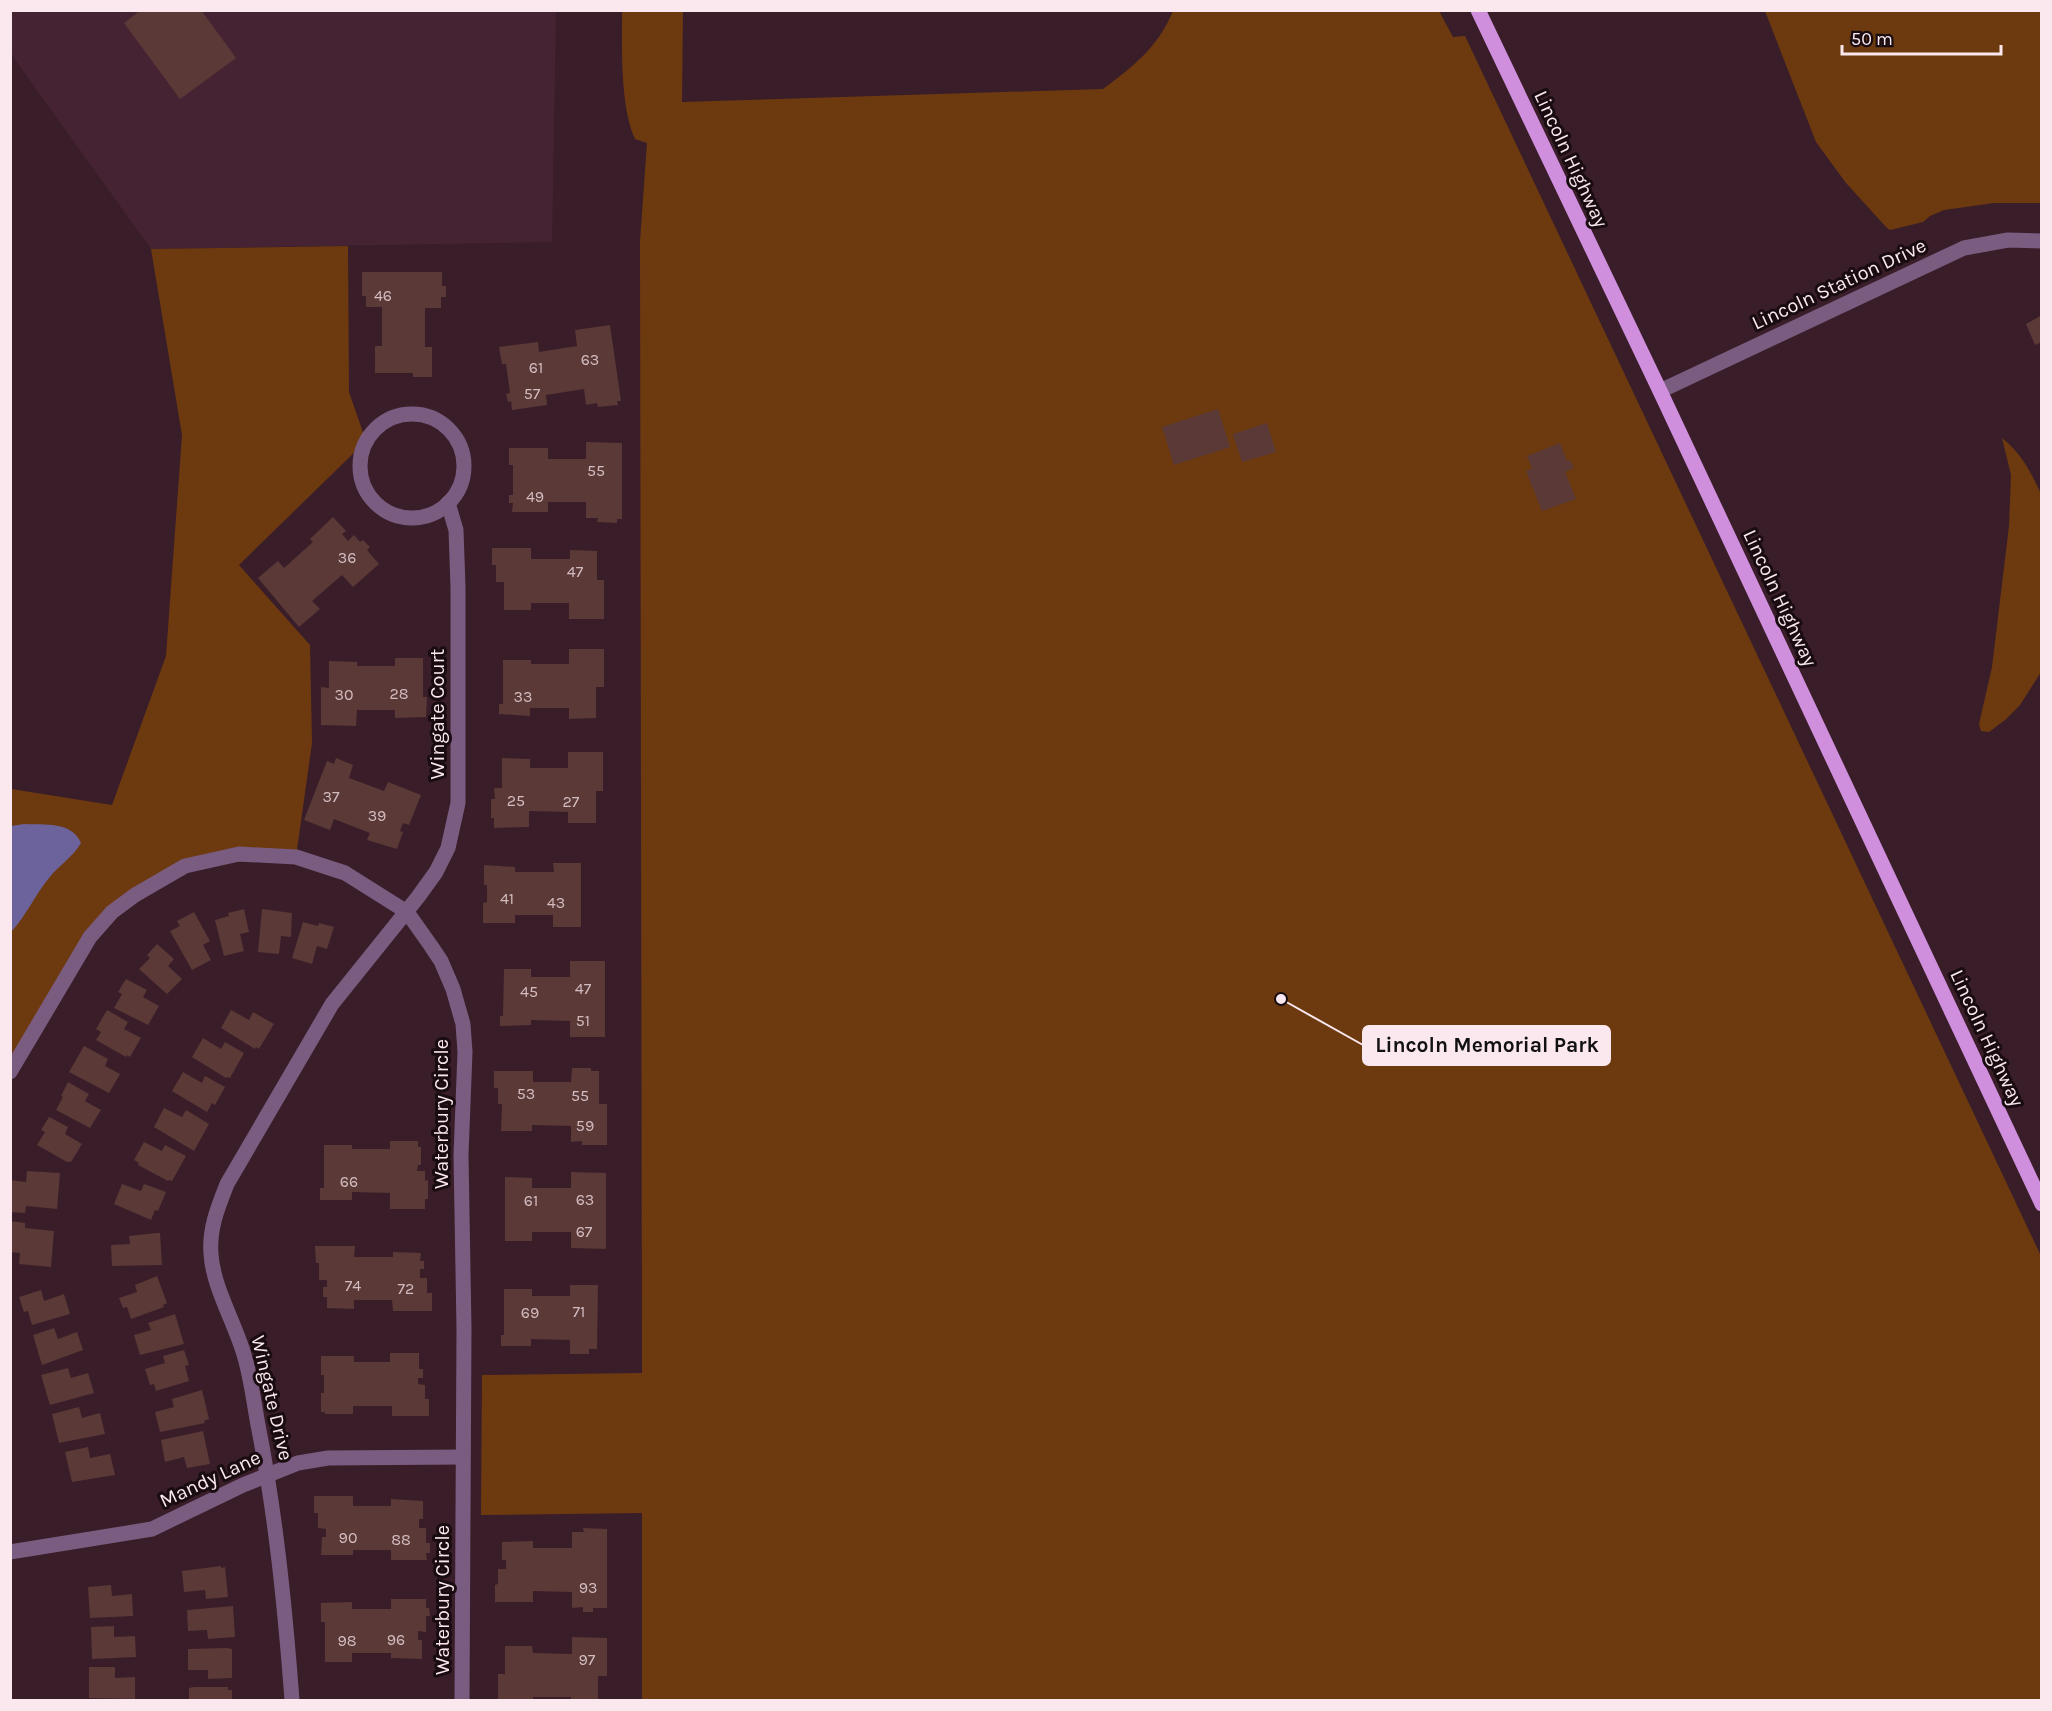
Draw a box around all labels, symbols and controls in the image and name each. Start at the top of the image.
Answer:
scale bar [1842,18,2001,56]
text: 50 m [1851,28,1893,50]
street label: Lincoln Highway [1529,87,1613,231]
street label: Lincoln Station Drive [1748,234,1930,334]
house number: 46 [374,286,392,305]
house number: 63 [581,350,599,369]
house number: 61 [529,358,543,377]
house number: 57 [524,384,541,403]
house number: 55 [587,461,605,480]
house number: 49 [526,487,544,506]
street label: Lincoln Highway [1738,526,1822,670]
house number: 36 [338,548,356,567]
house number: 47 [567,562,584,581]
street label: Wingate Court [426,648,449,779]
house number: 28 [389,684,409,703]
house number: 30 [335,685,353,704]
house number: 33 [514,687,532,706]
house number: 37 [323,787,340,806]
house number: 25 [507,791,525,810]
house number: 27 [563,792,580,811]
house number: 39 [368,806,386,825]
house number: 41 [500,889,514,908]
house number: 43 [547,893,565,912]
street label: Lincoln Highway [1945,966,2029,1110]
house number: 47 [575,979,592,998]
house number: 45 [520,982,538,1001]
house number: 51 [576,1011,590,1030]
callout: Lincoln Memorial Park [1363,1026,1610,1065]
text: Lincoln Memorial Park [1375,1033,1599,1057]
street label: Waterbury Circle [430,1039,453,1189]
house number: 53 [517,1084,535,1103]
house number: 55 [571,1086,589,1105]
house number: 59 [576,1116,594,1135]
house number: 66 [340,1172,358,1191]
house number: 63 [576,1190,594,1209]
house number: 61 [524,1191,538,1210]
house number: 67 [576,1222,593,1241]
house number: 74 [345,1276,361,1295]
house number: 72 [398,1279,414,1298]
house number: 71 [573,1302,585,1321]
house number: 69 [521,1303,539,1322]
street label: Wingate Drive [246,1333,298,1463]
street label: Mandy Lane [156,1446,264,1512]
street label: Waterbury Circle [431,1525,454,1675]
house number: 90 [339,1528,357,1547]
house number: 88 [391,1530,411,1549]
house number: 93 [579,1578,597,1597]
house number: 96 [387,1630,405,1649]
house number: 98 [337,1631,357,1650]
house number: 97 [579,1650,596,1669]

